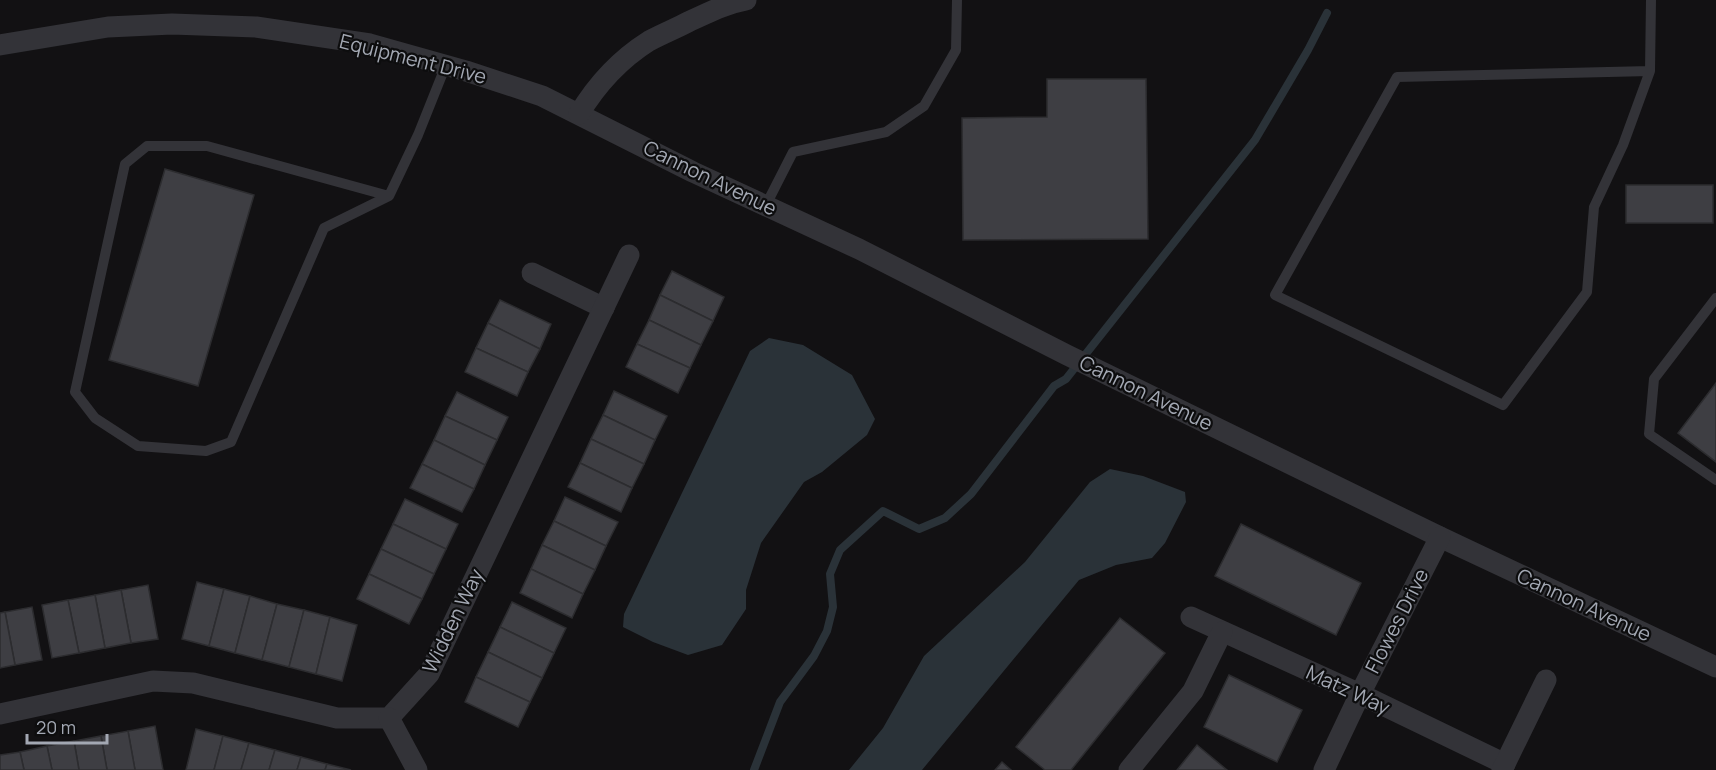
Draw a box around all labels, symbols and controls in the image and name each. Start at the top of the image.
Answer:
street label: Equipment Drive [337,27,489,90]
street label: Cannon Avenue [639,134,781,222]
street label: Cannon Avenue [1075,349,1217,437]
street label: Cannon Avenue [1513,562,1656,647]
street label: Widden Way [416,564,490,677]
street label: Flowes Drive [1359,564,1434,678]
street label: Matz Way [1302,658,1395,721]
scale bar [27,707,106,745]
text: 20 m [36,715,76,739]

